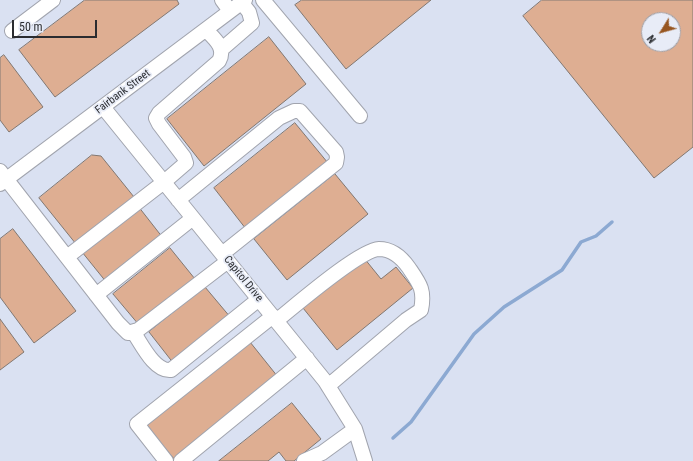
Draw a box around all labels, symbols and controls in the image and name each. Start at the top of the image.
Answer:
scale bar [14,12,99,38]
north arrow [641,12,681,52]
text: 50 m [19,20,43,34]
text: N [645,32,659,46]
street label: Fairbank Street [93,67,153,117]
street label: Capitol Drive [221,253,265,305]

